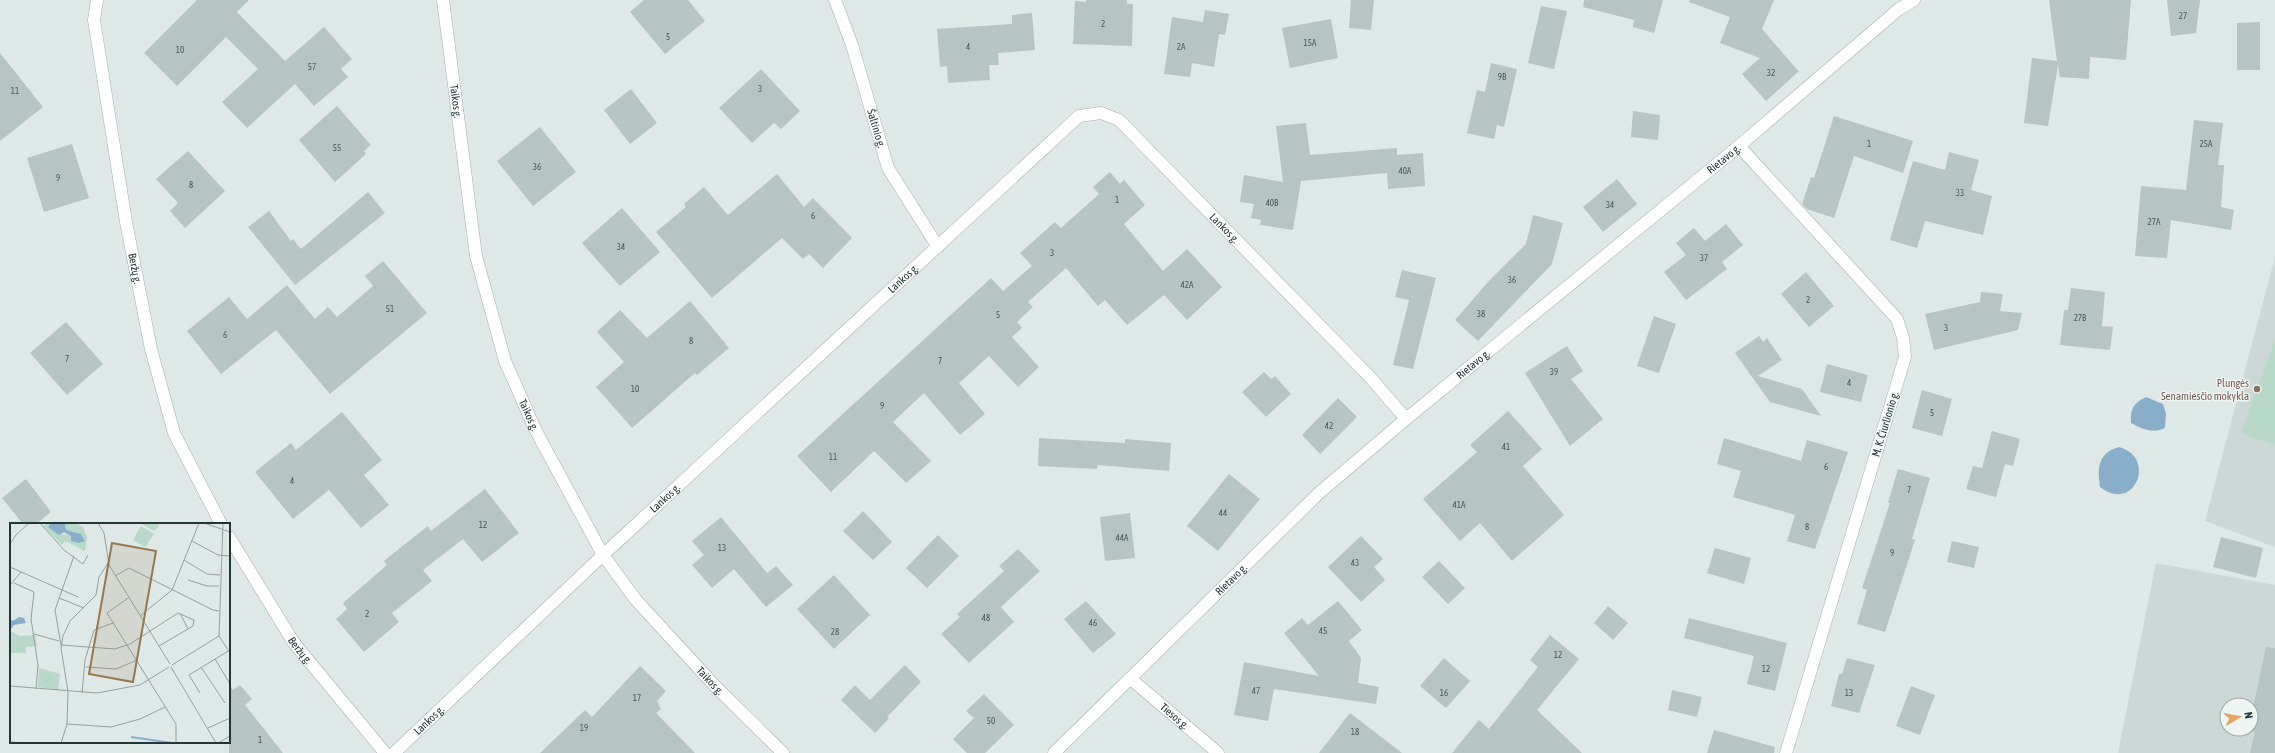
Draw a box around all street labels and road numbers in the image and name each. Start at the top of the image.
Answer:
street label: Taikos g. [448,84,464,119]
street label: Šaltinio g. [865,108,888,149]
street label: Rietavo g. [1705,142,1742,176]
street label: Lankos g. [1207,211,1242,245]
street label: Beržų g. [126,252,144,285]
street label: Lankos g. [885,261,921,295]
street label: Rietavo g. [1454,347,1492,381]
street label: M. K. Čiurlionio g. [1869,390,1901,458]
street label: Taikos g. [517,397,541,433]
street label: Lankos g. [647,481,682,515]
street label: Rietavo g. [1213,561,1249,597]
street label: Beržų g. [286,635,315,666]
street label: Taikos g. [694,664,726,697]
street label: Tiesos g. [1158,701,1191,731]
street label: Lankos g. [411,703,446,737]

